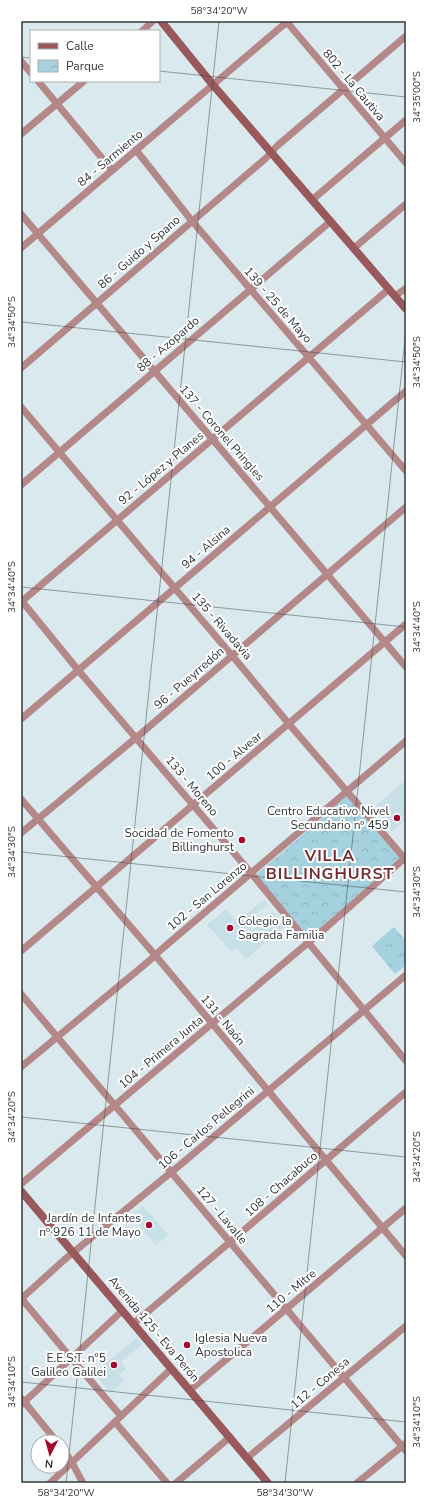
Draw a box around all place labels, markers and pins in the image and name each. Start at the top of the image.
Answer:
place label: Centro Educativo Nivel Secundario nº 459 [267,803,389,833]
marker: Centro Educativo Nivel Secundario nº 459 [392,813,402,823]
place label: Socidad de Fomento Billinghurst [124,825,235,855]
marker: Socidad de Fomento Billinghurst [237,835,247,845]
place label: Colegio la Sagrada Familia [238,913,324,943]
marker: Colegio la Sagrada Familia [225,923,235,933]
place label: Jardín de Infantes nº 926 11 de Mayo [39,1210,141,1240]
marker: Jardín de Infantes nº 926 11 de Mayo [144,1220,154,1230]
place label: Iglesia Nueva Apostolica [195,1330,267,1360]
marker: Iglesia Nueva Apostolica [182,1340,192,1350]
place label: E.E.S.T. n°5 Galileo Galilei [31,1350,106,1380]
marker: E.E.S.T. n°5 Galileo Galilei [109,1360,119,1370]

